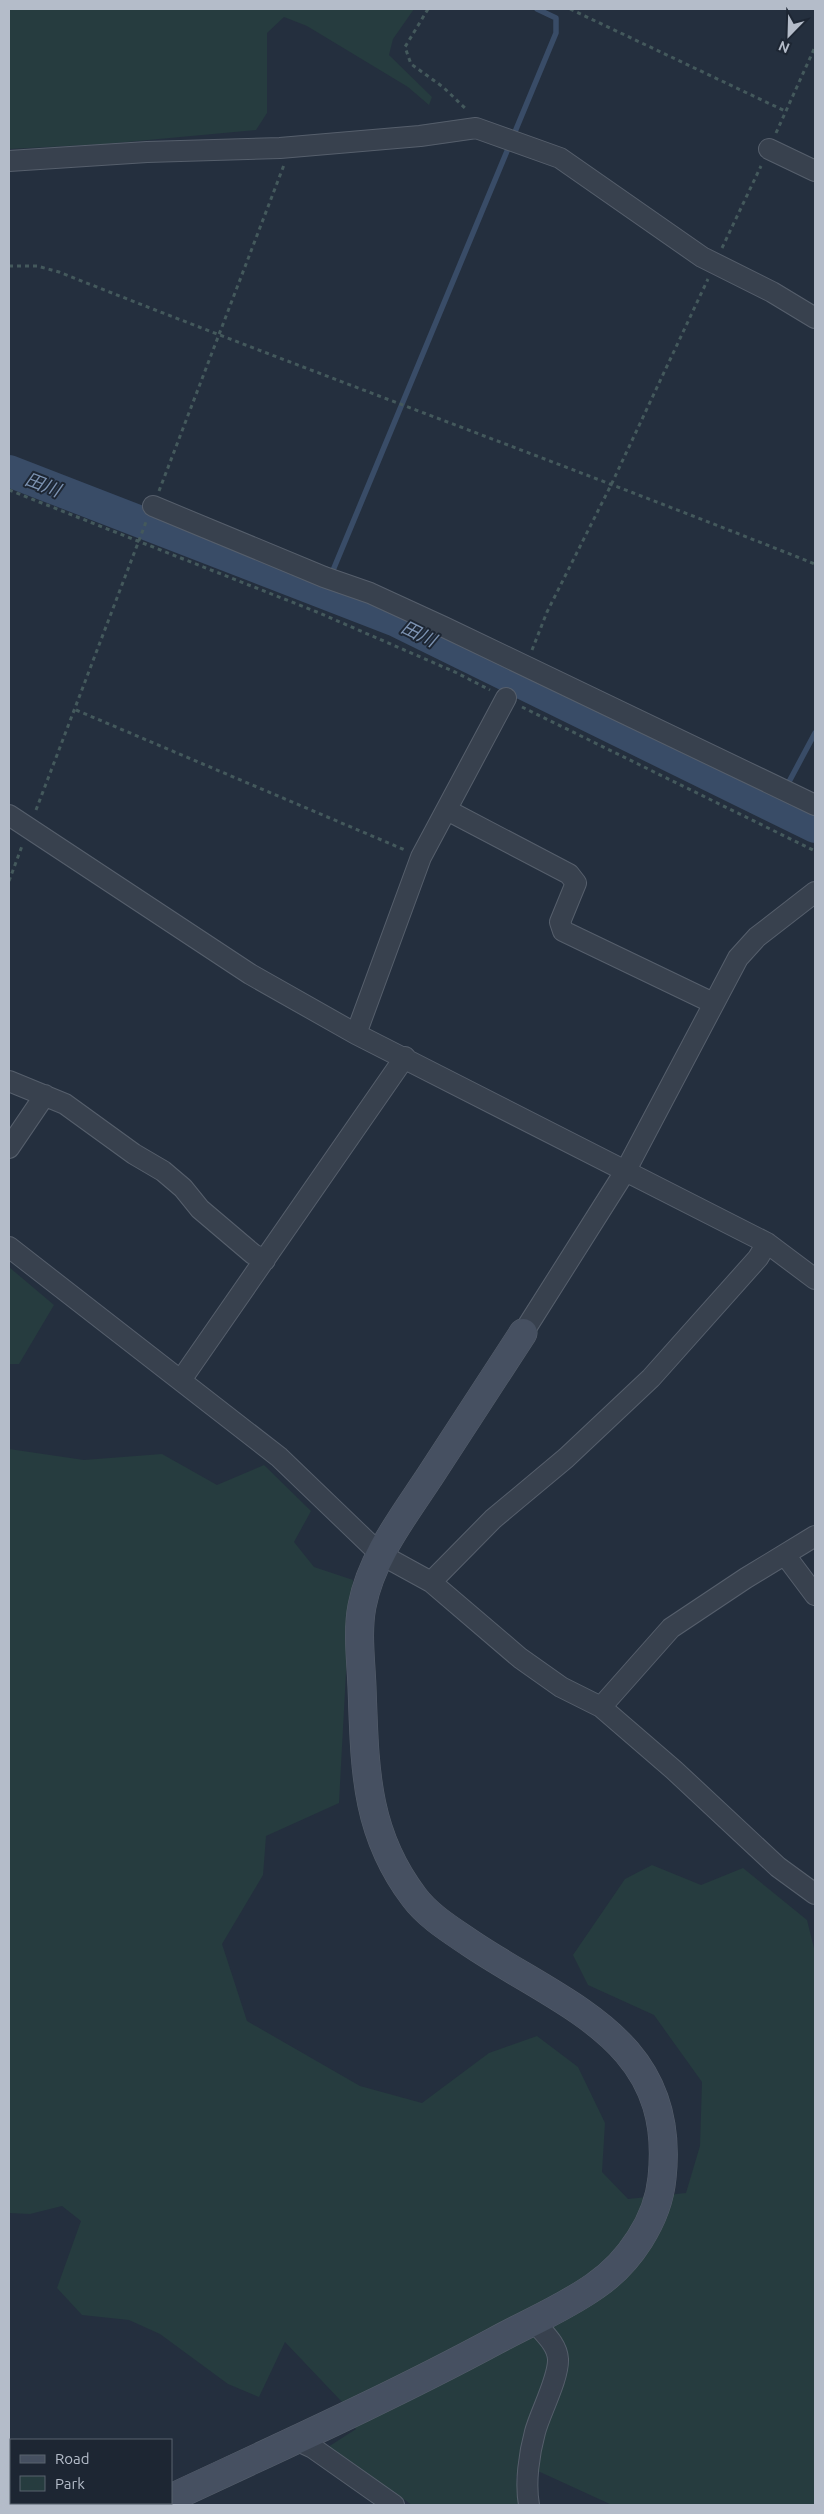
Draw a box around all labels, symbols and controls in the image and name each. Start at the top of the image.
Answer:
north arrow [764,10,814,60]
text: N [776,38,792,56]
water label: 田川 [23,468,65,501]
water label: 田川 [398,616,441,651]
legend [10,2439,172,2504]
text: Road [55,2450,90,2467]
text: Park [55,2475,85,2492]

